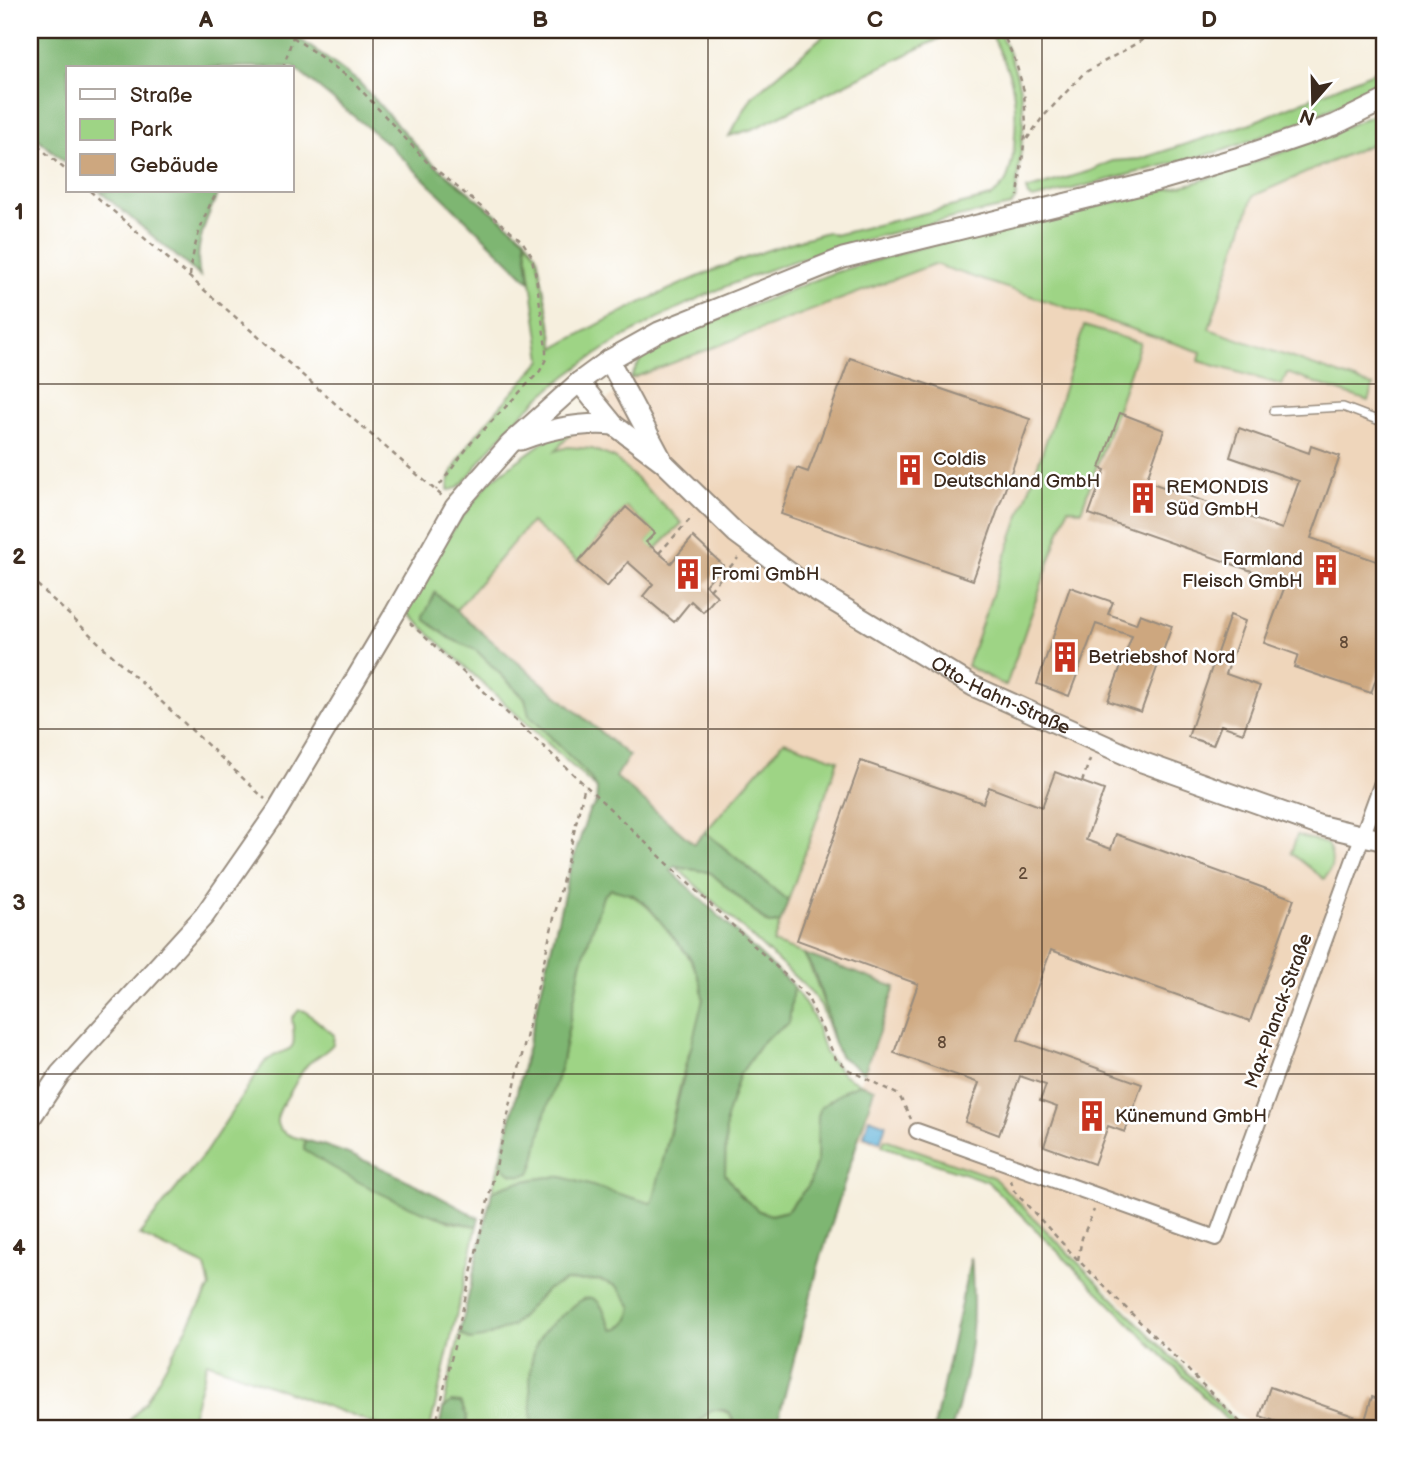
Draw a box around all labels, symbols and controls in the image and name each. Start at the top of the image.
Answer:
text: A [198,6,214,34]
text: B [532,6,548,34]
text: C [867,6,883,34]
text: D [1201,6,1217,34]
legend [66,66,294,192]
north arrow [1278,66,1348,136]
text: Straße [130,83,192,108]
text: N [1297,103,1318,130]
text: Park [130,117,173,142]
text: Gebäude [130,153,218,178]
text: 1 [14,198,24,226]
place label: Coldis Deutschland GmbH [933,448,1100,493]
building icon: Coldis Deutschland GmbH [893,453,927,487]
place label: REMONDIS Süd GmbH [1166,476,1268,521]
building icon: REMONDIS Süd GmbH [1126,481,1160,515]
text: 2 [12,543,26,571]
place label: Farmland Fleisch GmbH [1182,548,1303,593]
building icon: Farmland Fleisch GmbH [1309,553,1343,587]
building icon: Fromi GmbH [671,557,705,591]
place label: Fromi GmbH [711,563,820,586]
house number: 8 [1339,634,1349,653]
building icon: Betriebshof Nord [1048,640,1082,674]
place label: Betriebshof Nord [1088,646,1235,669]
street label: Otto-Hahn-Straße [927,652,1074,740]
house number: 2 [1018,865,1028,884]
text: 3 [12,889,26,917]
street label: Max-Planck-Straße [1240,930,1318,1092]
house number: 8 [937,1034,947,1053]
building icon: Künemund GmbH [1075,1099,1109,1133]
place label: Künemund GmbH [1115,1105,1267,1128]
text: 4 [12,1234,26,1262]

